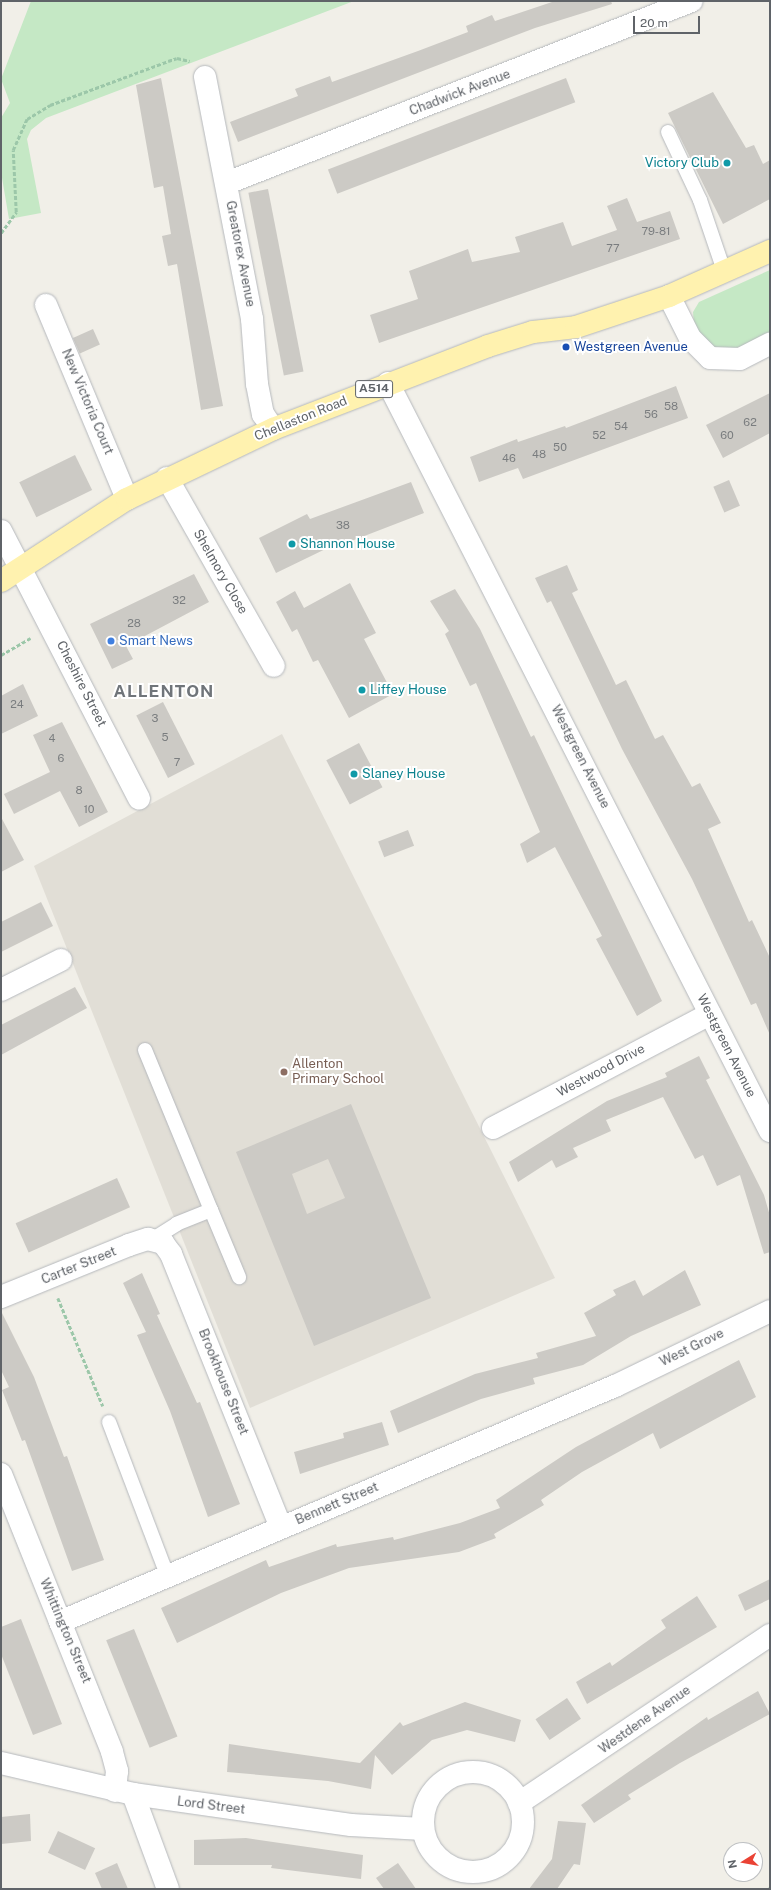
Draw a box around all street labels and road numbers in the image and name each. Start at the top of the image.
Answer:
street label: Chadwick Avenue [407,67,513,119]
street label: Greatorex Avenue [222,200,258,308]
street label: New Victoria Court [58,347,116,457]
road number: A514 [355,379,393,399]
street label: Chellaston Road [252,393,350,445]
street label: Shelmory Close [189,527,251,617]
street label: Cheshire Street [53,638,109,730]
street label: Westgreen Avenue [547,703,613,811]
street label: Westgreen Avenue [693,992,759,1100]
street label: Westwood Drive [554,1041,648,1101]
street label: Carter Street [39,1244,119,1288]
street label: West Grove [657,1326,727,1370]
street label: Brookhouse Street [195,1327,251,1437]
street label: Bennett Street [293,1479,381,1529]
street label: Whittington Street [36,1576,94,1686]
street label: Westdene Avenue [596,1683,694,1757]
street label: Lord Street [176,1794,246,1818]

